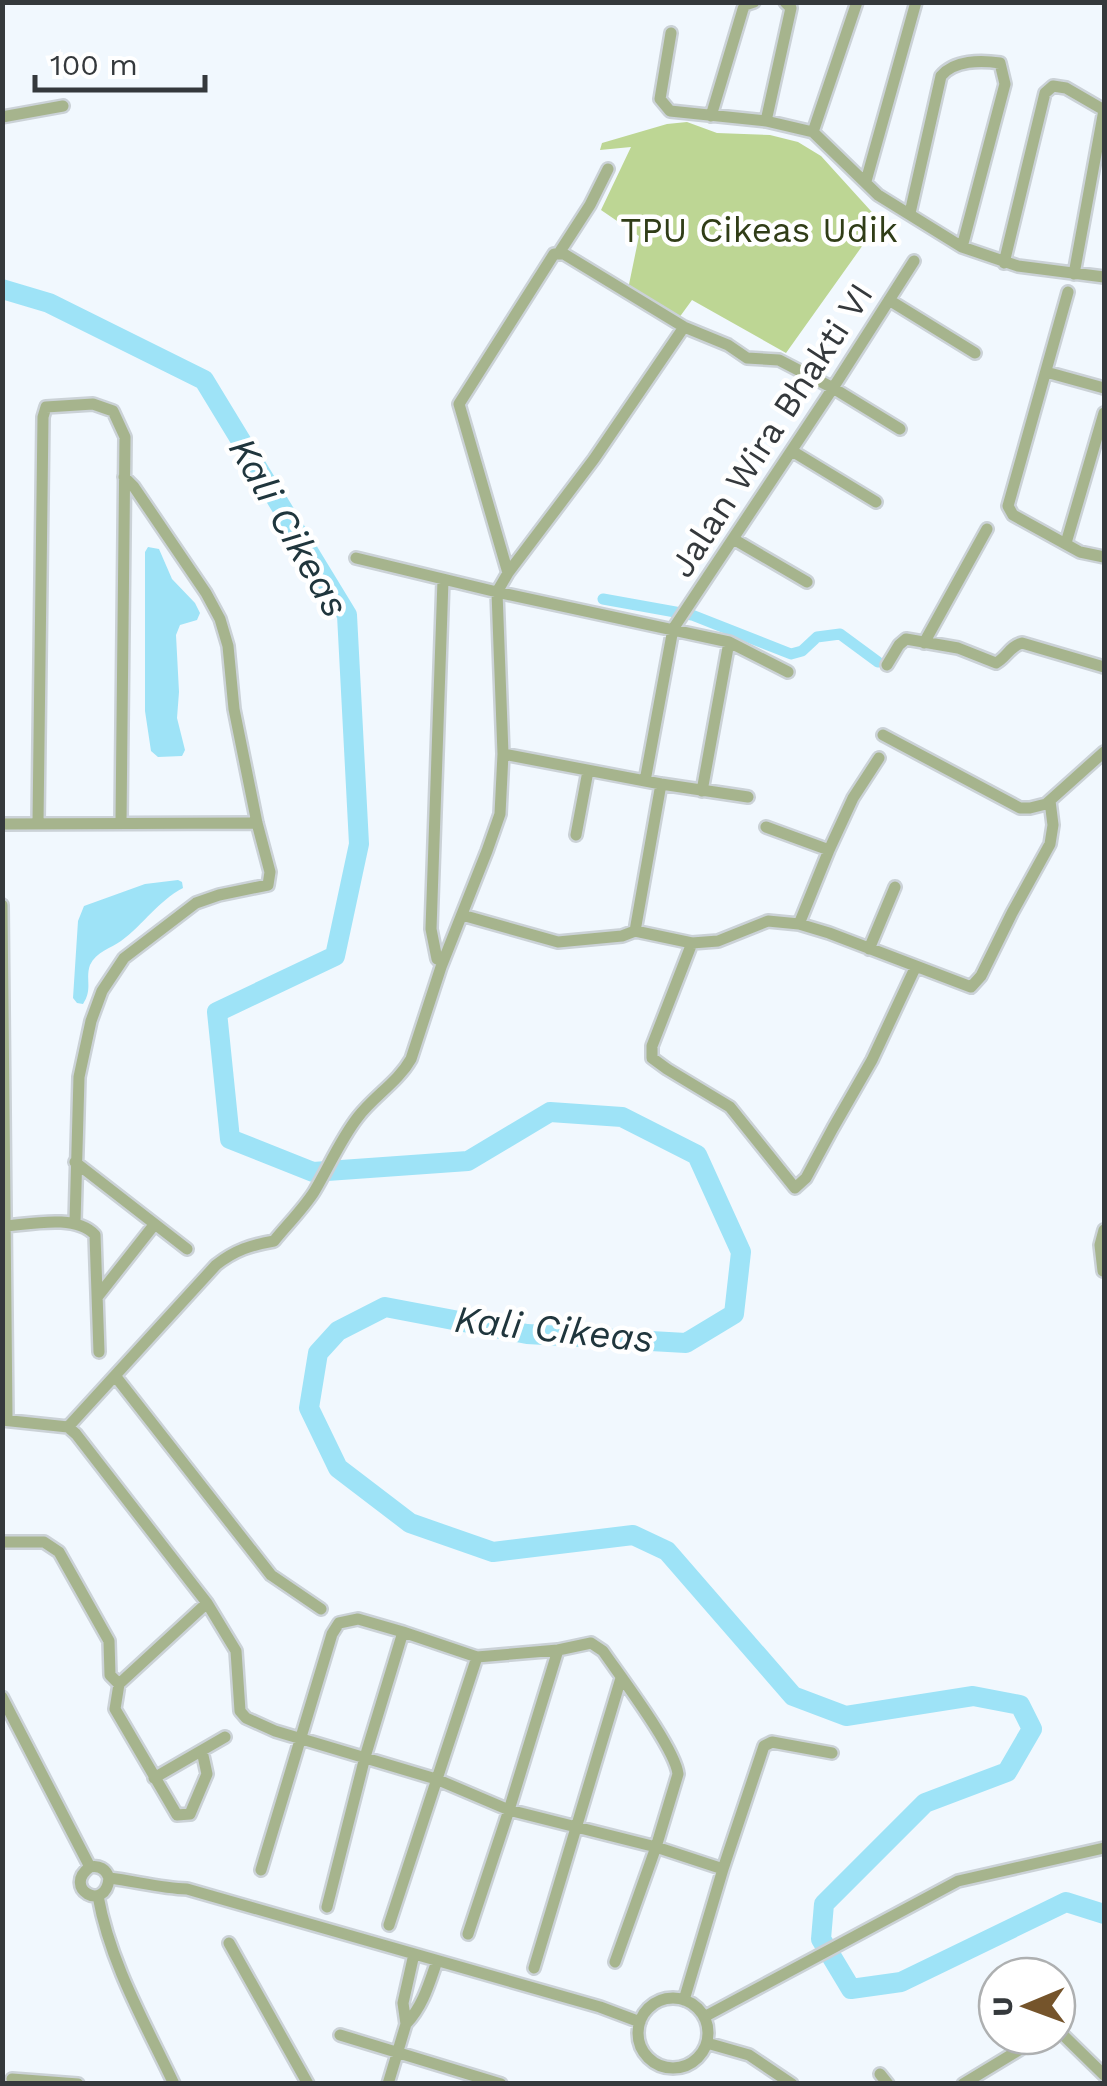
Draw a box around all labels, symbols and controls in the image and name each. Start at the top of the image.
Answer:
scale bar [35,30,205,92]
text: 100 m [50,47,138,82]
park label: TPU Cikeas Udik [620,209,898,251]
street label: Jalan Wira Bhakti VI [660,275,882,585]
water label: Kali Cikeas [220,429,358,625]
water label: Kali Cikeas [452,1297,656,1361]
north arrow [977,1956,1077,2056]
text: U [986,1996,1019,2017]

